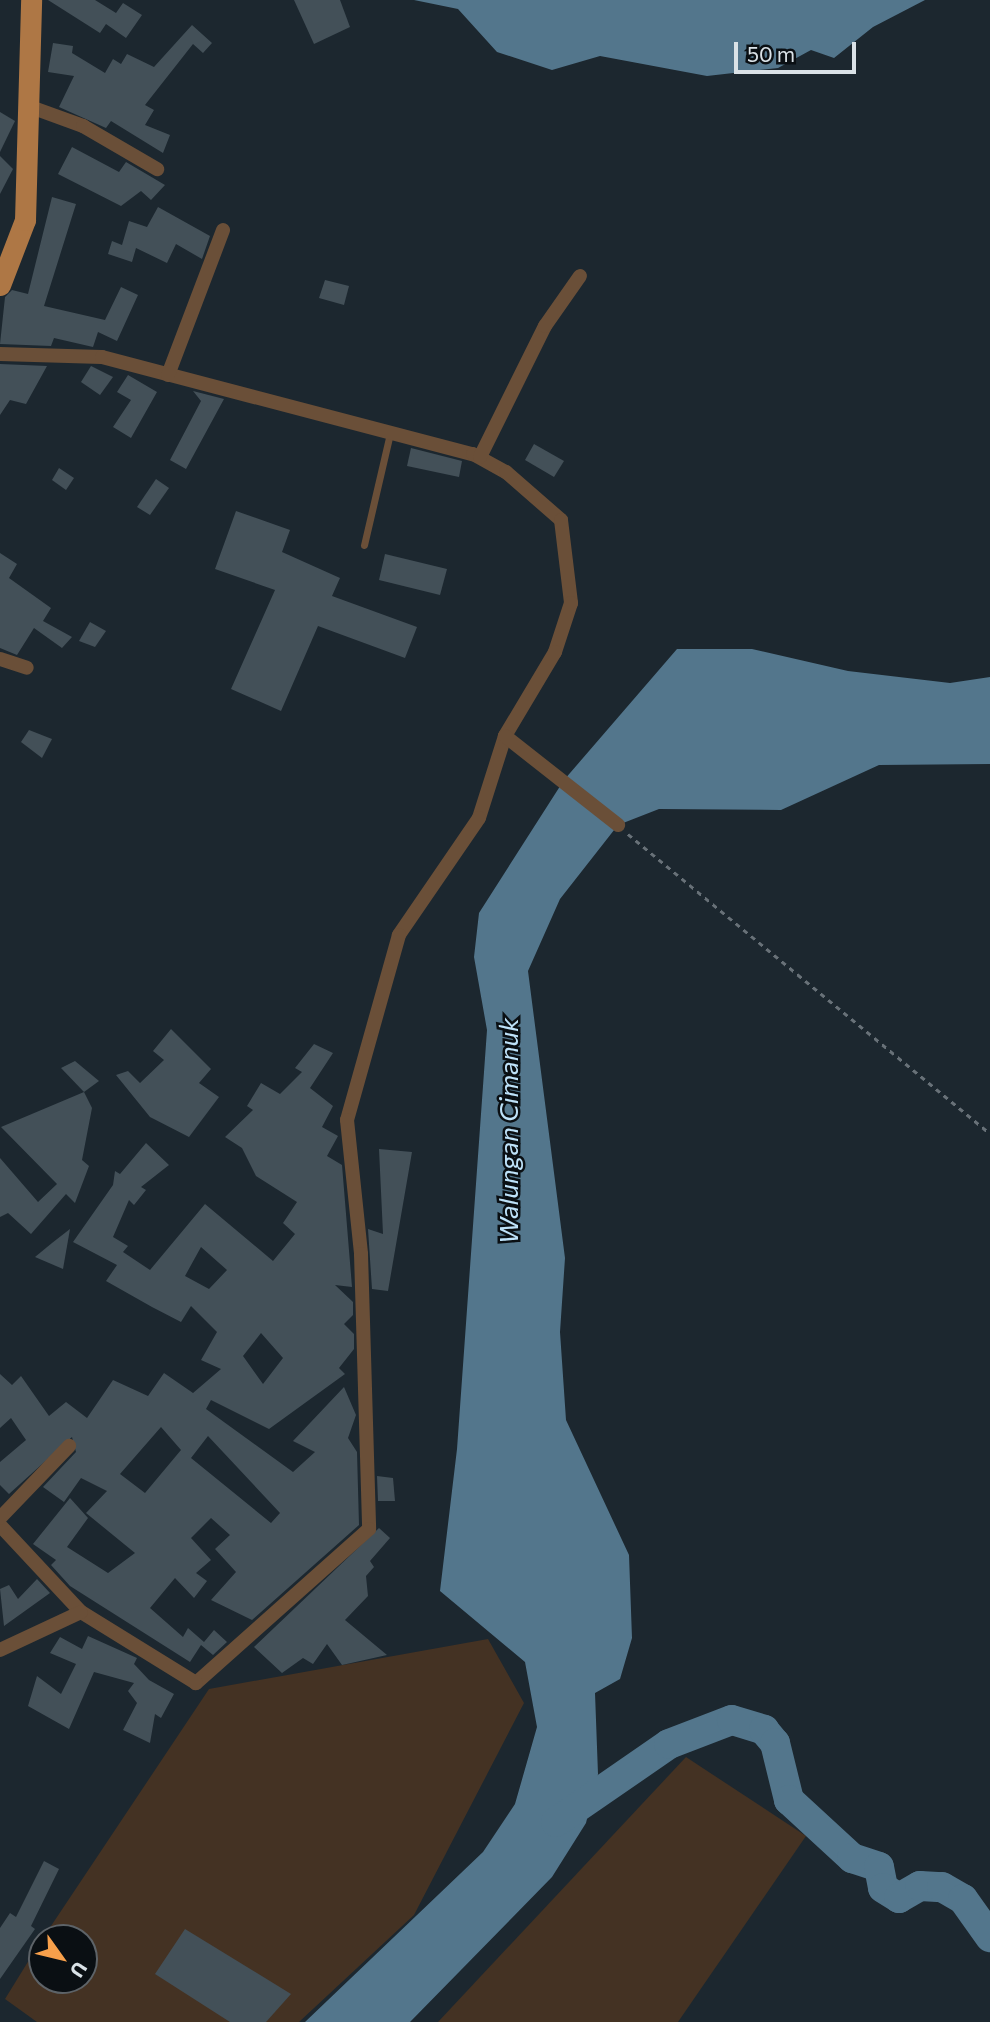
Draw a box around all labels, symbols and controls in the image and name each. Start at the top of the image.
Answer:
scale bar [738,28,860,72]
text: 50 m [747,41,795,66]
water label: Walungan Cimanuk [492,1018,524,1244]
north arrow [28,1924,98,1994]
text: U [66,1958,93,1982]

